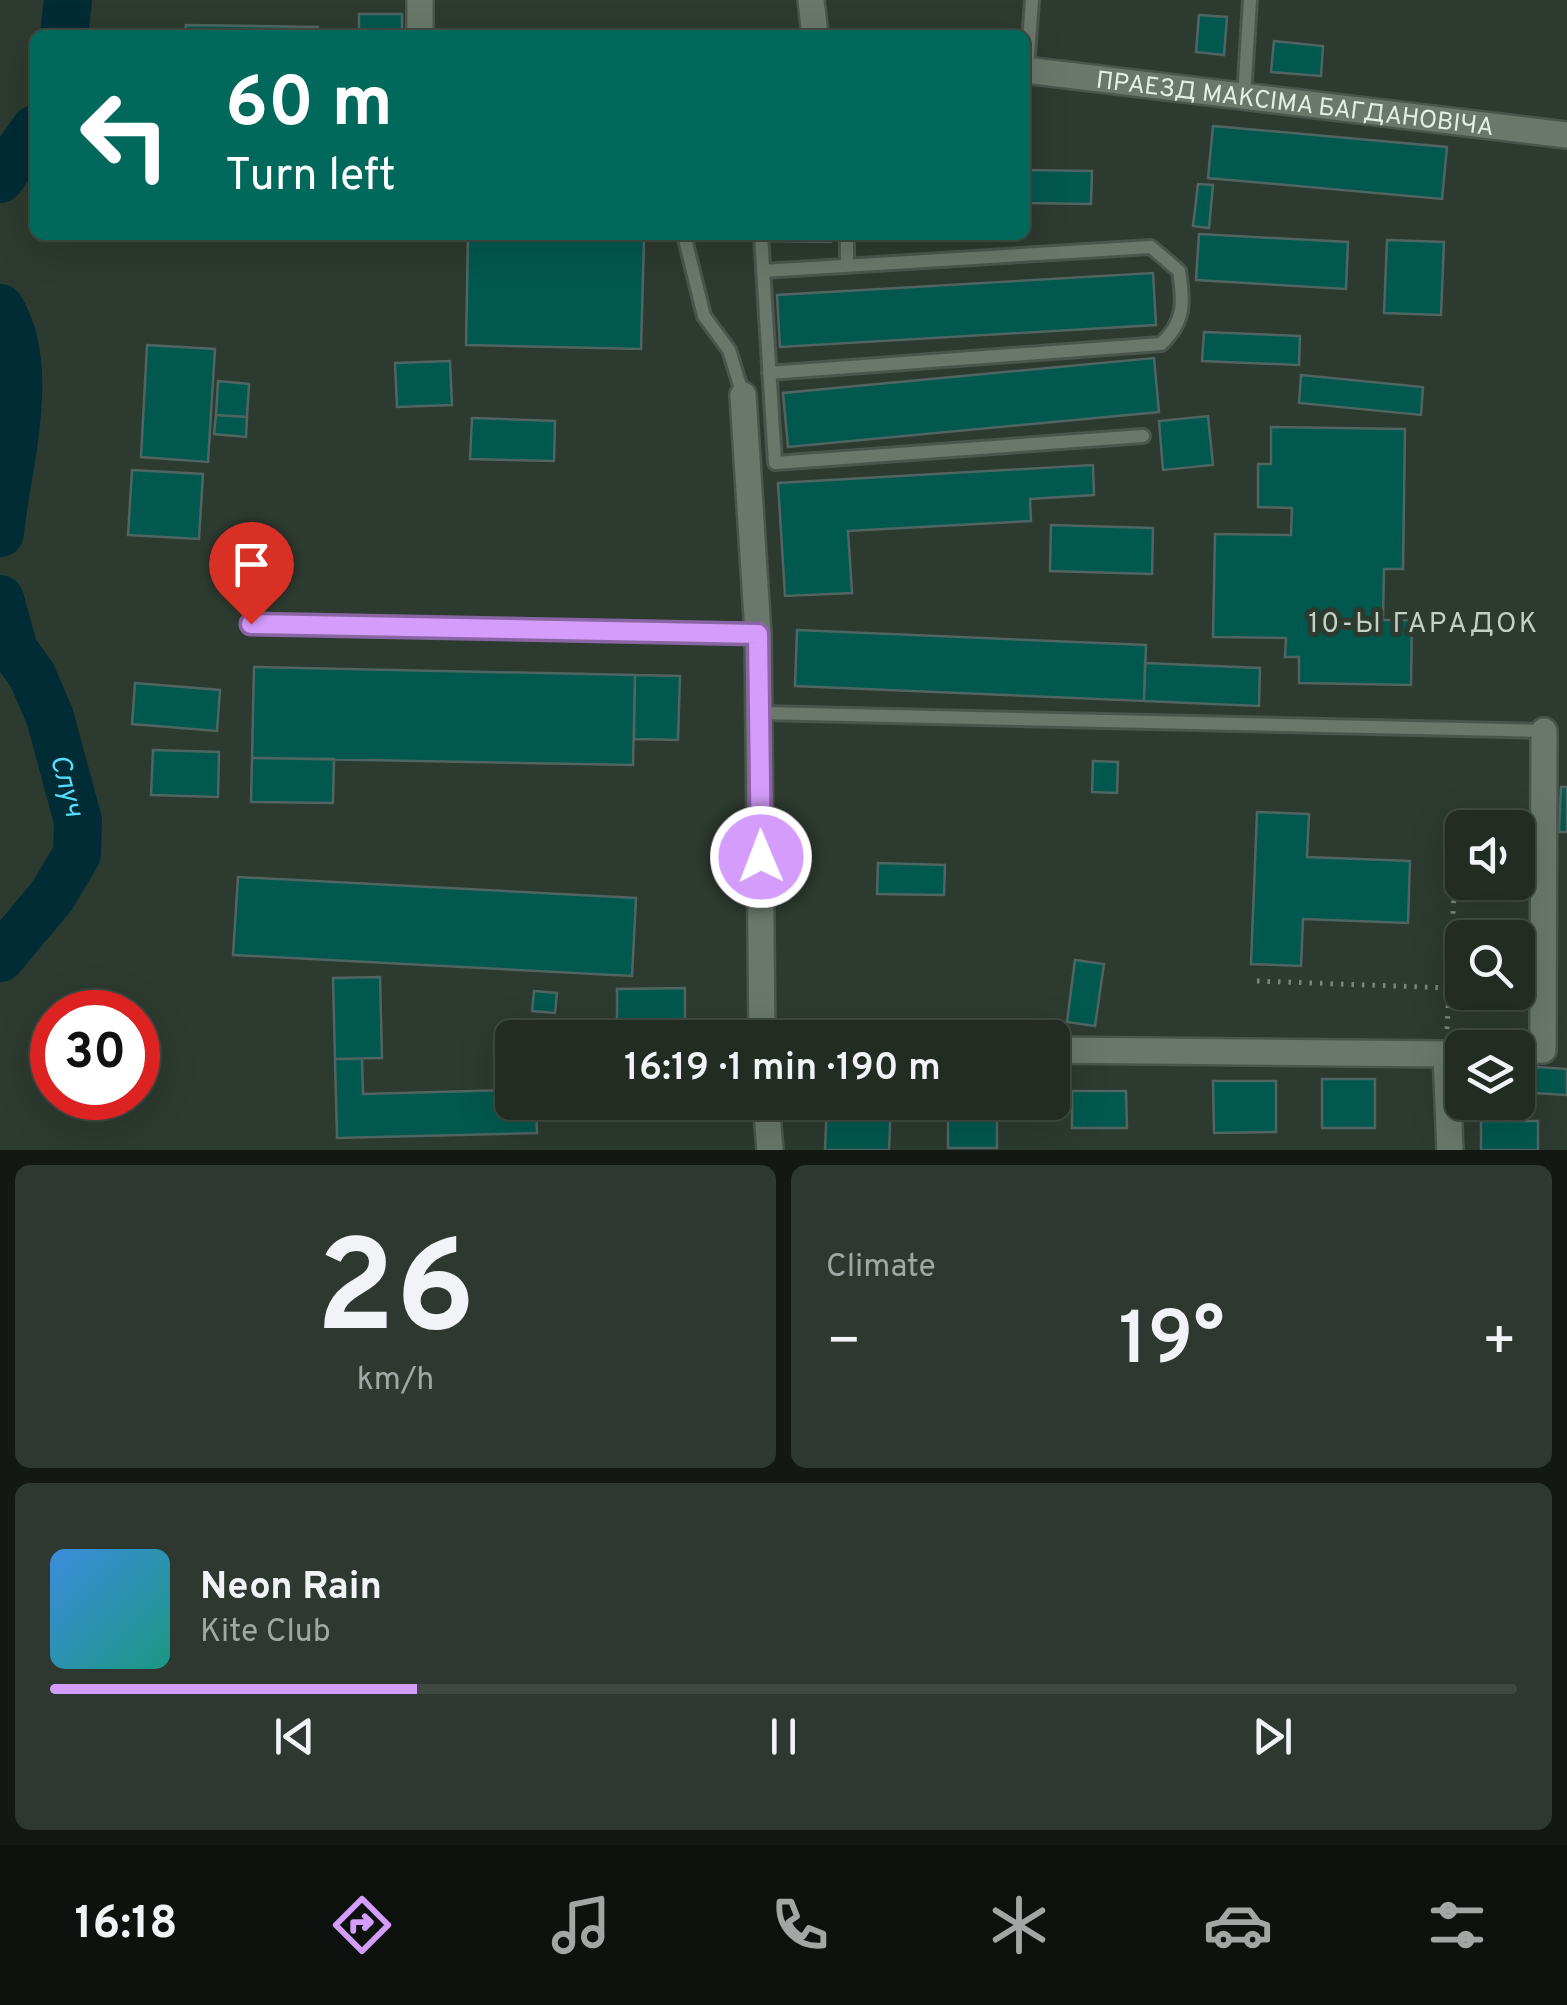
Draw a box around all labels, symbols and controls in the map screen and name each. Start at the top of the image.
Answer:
text: 60 m [225,62,393,151]
street label: ПРАЕЗД МАКСІМА БАГДАНОВІЧА [1094,66,1495,145]
icon: left [60,70,190,200]
text: Turn left [225,149,396,206]
pin [209,522,294,625]
icon: arrive [224,537,279,592]
district label: 10-Ы ГАРАДОК [1308,607,1540,643]
water label: Случ [40,751,91,822]
position arrow [709,805,813,909]
map controls [1445,810,1535,1120]
button: sound [1445,810,1535,900]
button: search [1445,920,1535,1010]
speed limit sign: 30 [30,990,160,1120]
button: layers [1445,1030,1535,1120]
text: 16:19 · 1 min · 190 m [624,1045,941,1094]
text: 26 [316,1213,475,1378]
text: Climate [826,1248,936,1288]
text: 19° [1118,1296,1225,1391]
text: − [826,1309,861,1379]
text: + [1482,1309,1517,1379]
text: km/h [357,1361,434,1401]
text: Neon Rain [200,1564,382,1613]
text: Kite Club [200,1613,331,1653]
icon: previous [267,1709,322,1764]
icon: pause [756,1709,811,1764]
icon: next [1245,1709,1300,1764]
icon: directions [327,1890,397,1960]
icon: music [546,1890,616,1960]
icon: phone [765,1890,835,1960]
icon: climate [984,1890,1054,1960]
icon: car [1203,1890,1273,1960]
icon: filters [1422,1890,1492,1960]
text: 16:18 [75,1897,177,1954]

